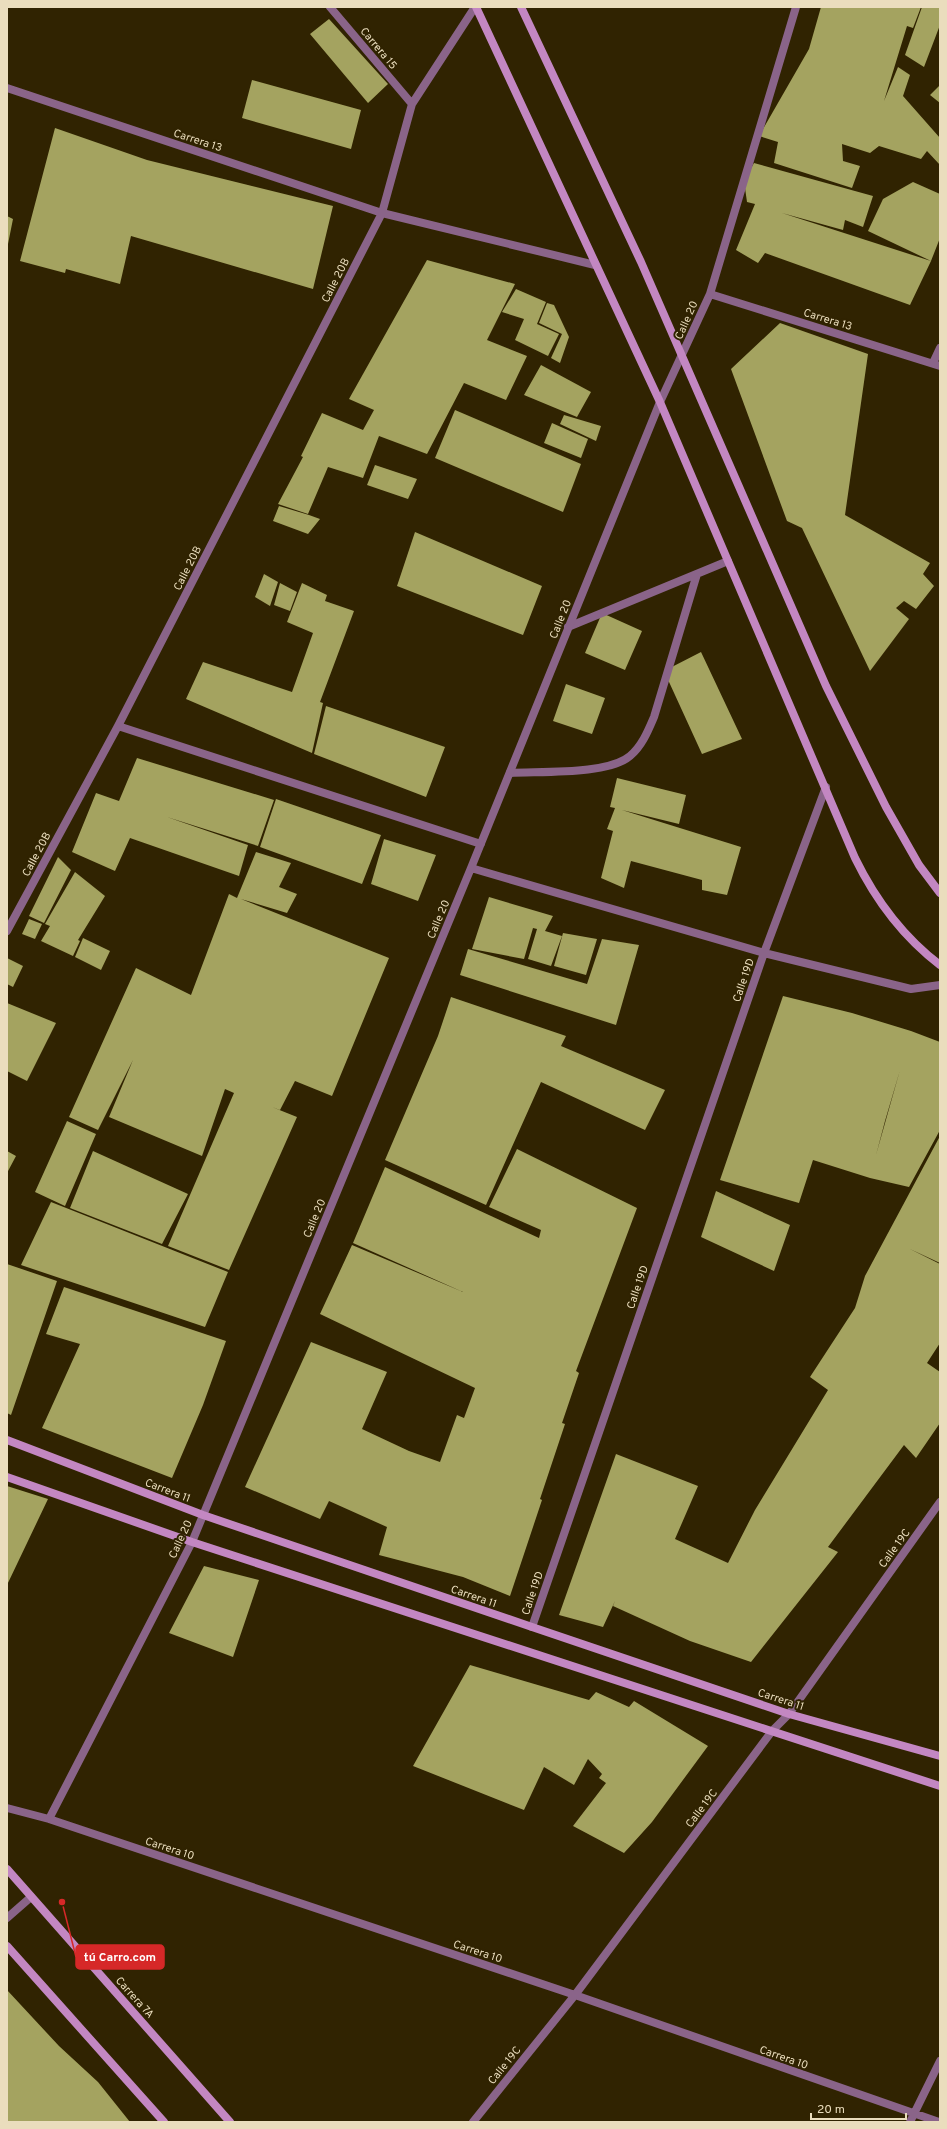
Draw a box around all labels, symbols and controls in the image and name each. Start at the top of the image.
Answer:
street label: Carrera 15 [357,25,400,73]
street label: Carrera 13 [172,126,224,155]
street label: Calle 20B [319,256,353,305]
street label: Calle 20 [672,299,702,342]
street label: Carrera 13 [802,306,854,334]
street label: Calle 20B [171,544,205,593]
street label: Calle 20 [547,598,575,641]
street label: Calle 20B [19,830,54,879]
street label: Calle 20 [424,898,453,941]
street label: Calle 19D [730,957,758,1004]
street label: Calle 20 [300,1197,329,1240]
street label: Calle 19D [624,1264,652,1311]
street label: Carrera 11 [143,1476,193,1506]
street label: Calle 20 [166,1518,196,1561]
street label: Calle 19C [876,1526,914,1571]
street label: Calle 19D [519,1570,547,1617]
street label: Carrera 11 [449,1583,499,1611]
street label: Carrera 11 [756,1686,806,1714]
street label: Calle 19C [683,1786,721,1831]
street label: Carrera 10 [143,1834,196,1863]
street label: Carrera 10 [451,1937,504,1966]
callout: tú Carro.com [76,1945,164,1969]
text: tú Carro.com [84,1950,156,1966]
street label: Carrera 7A [112,1974,157,2021]
street label: Carrera 10 [757,2043,810,2073]
street label: Calle 19C [485,2044,524,2088]
scale bar [811,2095,906,2121]
text: 20 m [817,2102,845,2118]

